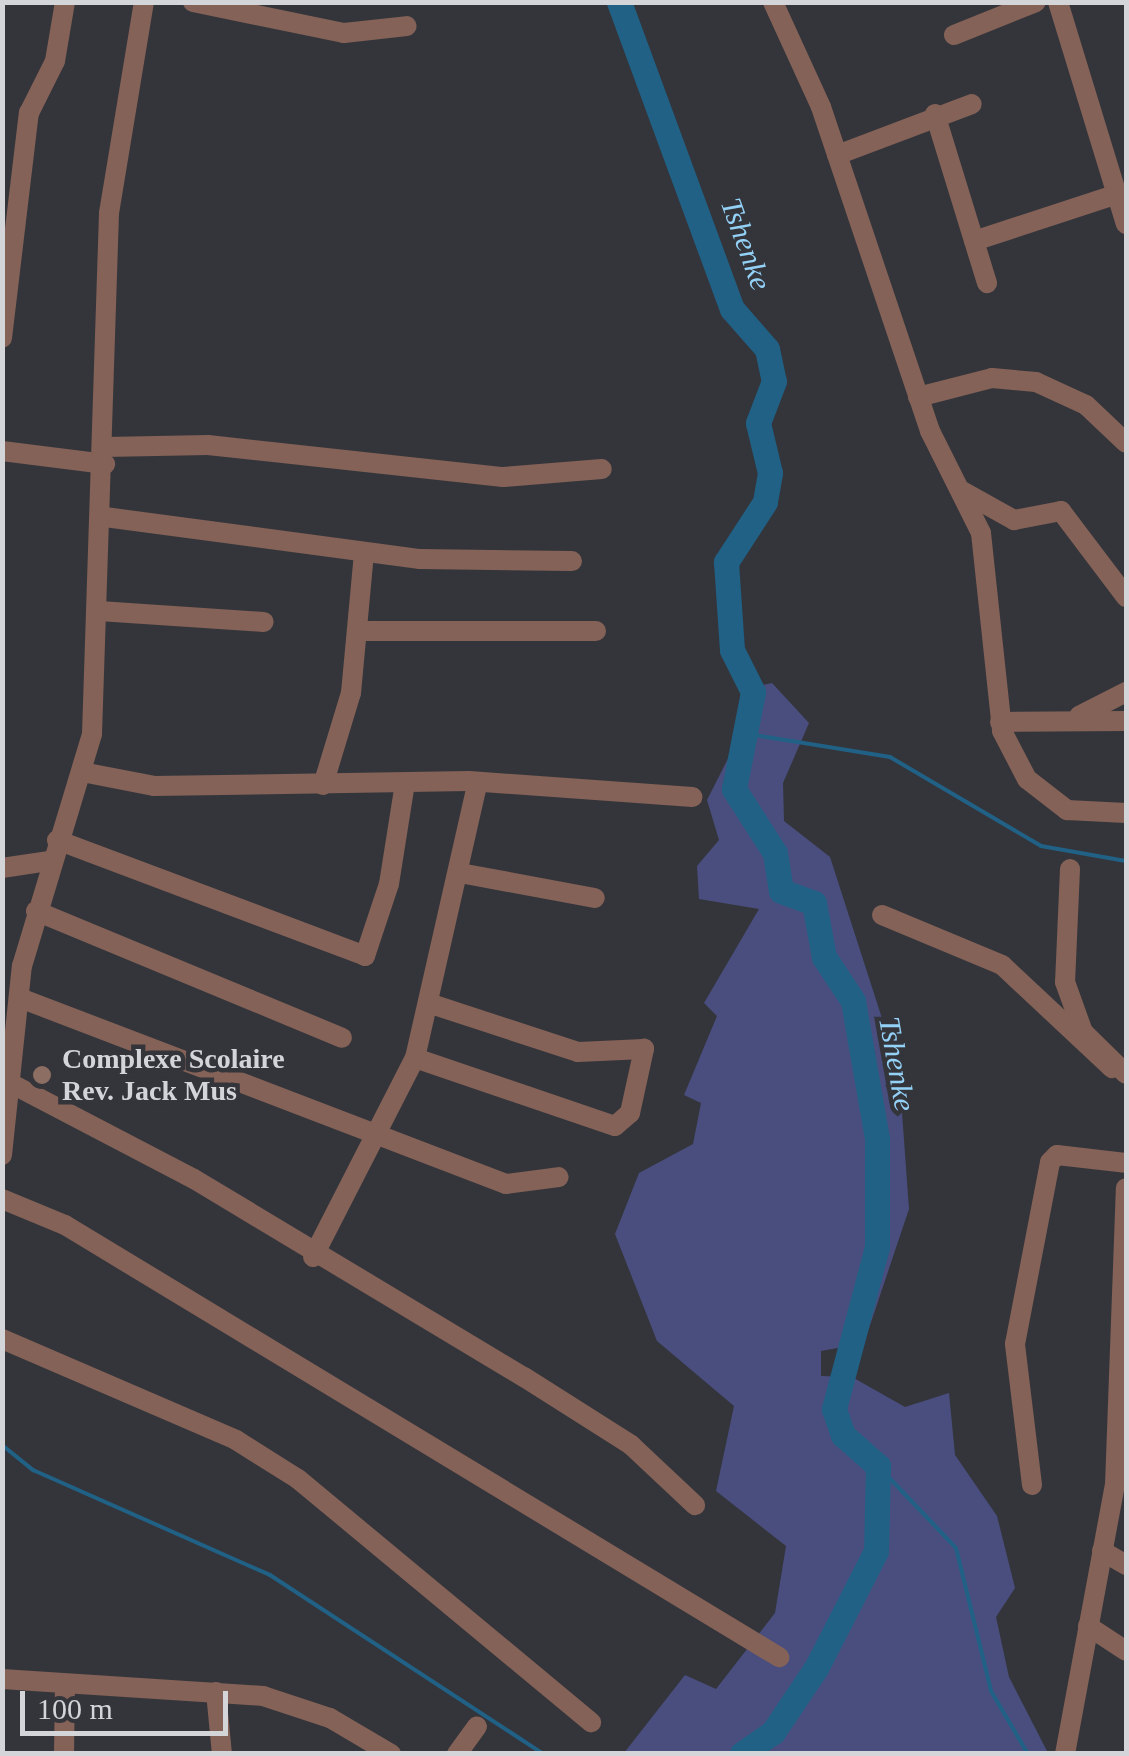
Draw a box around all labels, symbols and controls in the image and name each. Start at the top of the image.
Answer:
water label: Tshenke [713,193,779,295]
water label: Tshenke [871,1014,923,1114]
place label: Complexe Scolaire Rev. Jack Mus [62,1042,285,1108]
marker: Complexe Scolaire Rev. Jack Mus [31,1064,53,1086]
scale bar [25,1671,232,1733]
text: 100 m [37,1692,113,1725]

